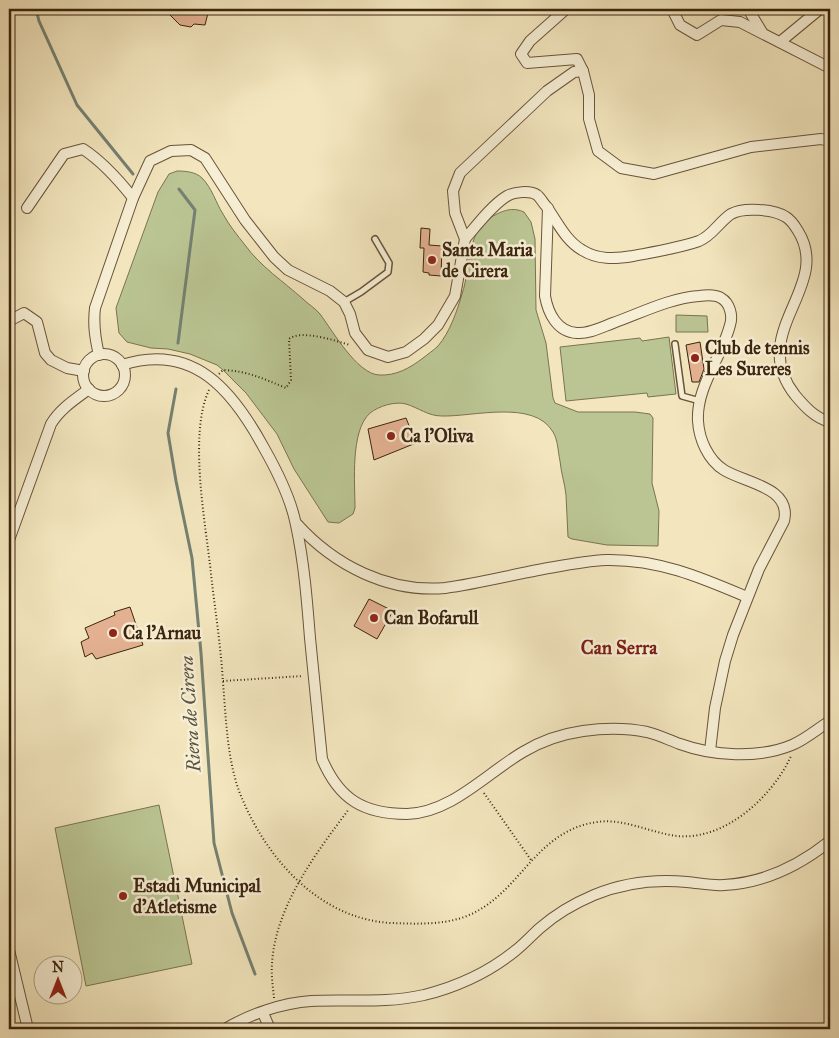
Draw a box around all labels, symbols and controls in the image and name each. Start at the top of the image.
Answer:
place label: Santa Maria de Cirera [442,239,533,282]
marker: Santa Maria de Cirera [426,254,438,266]
place label: Club de tennis Les Sureres [705,337,810,380]
marker: Club de tennis Les Sureres [689,352,701,364]
place label: Ca l'Oliva [401,425,474,447]
marker: Ca l'Oliva [385,430,397,442]
place label: Can Bofarull [384,607,480,629]
marker: Can Bofarull [368,612,380,624]
place label: Ca l'Arnau [123,622,202,644]
marker: Ca l'Arnau [107,627,119,639]
district label: Can Serra [581,636,658,659]
water label: Riera de Cirera [174,655,206,774]
place label: Estadi Municipal d'Atletisme [133,875,262,918]
marker: Estadi Municipal d'Atletisme [117,890,129,902]
north arrow [32,956,82,1006]
text: N [52,959,64,976]

